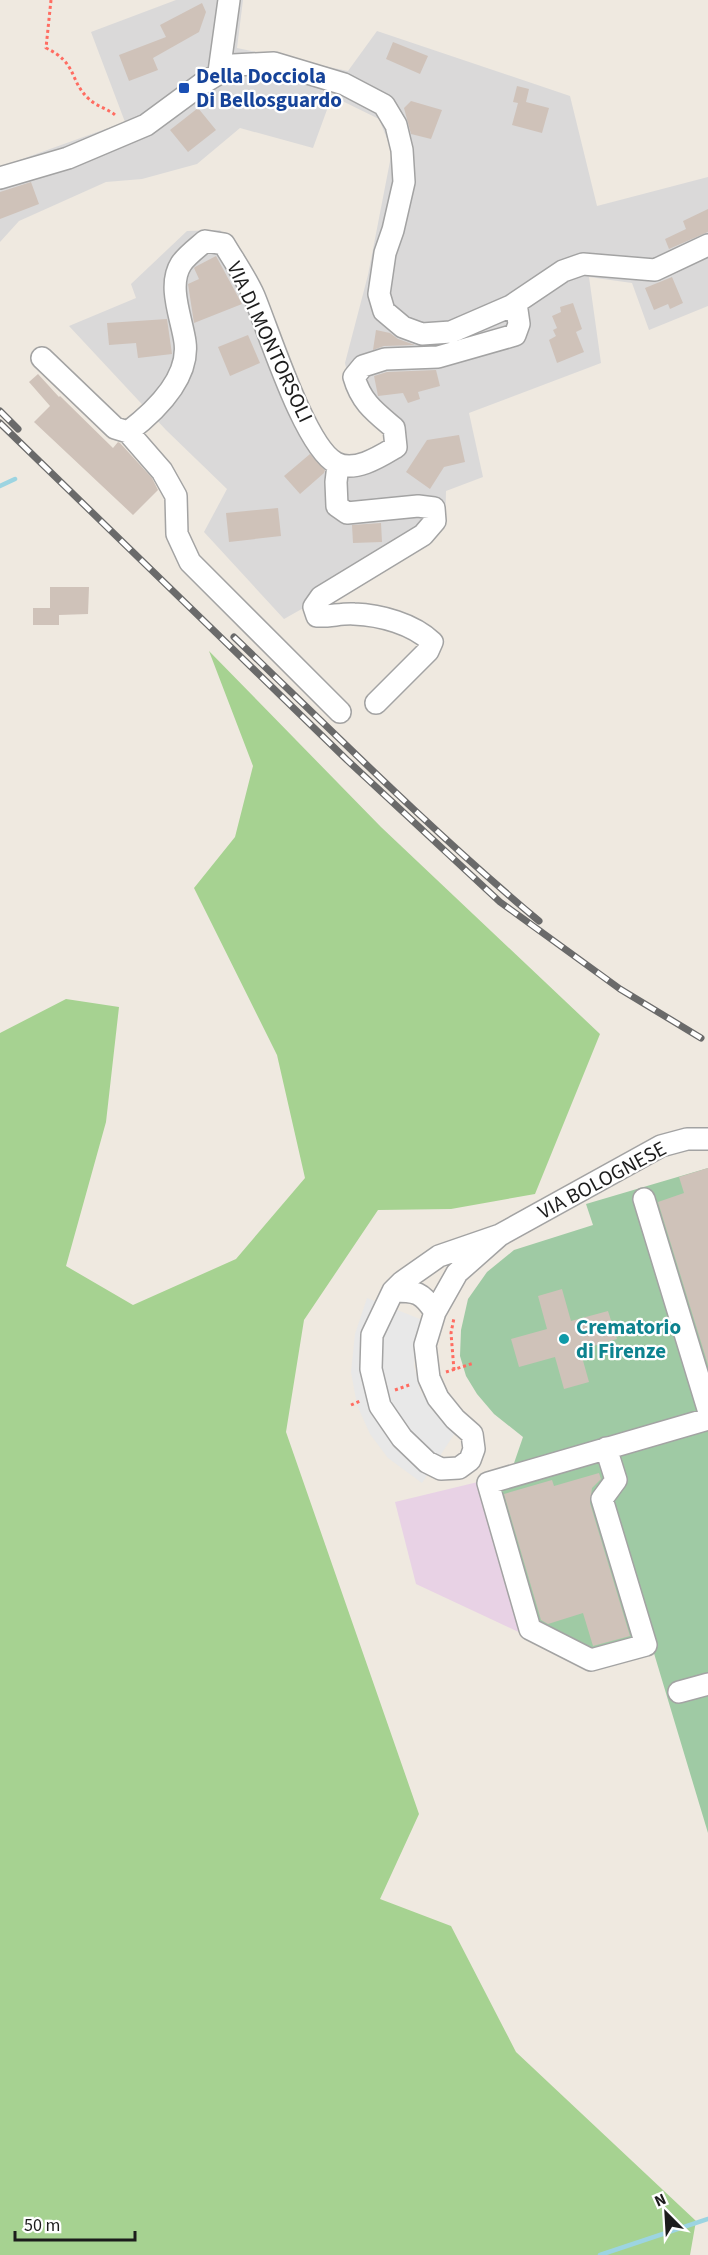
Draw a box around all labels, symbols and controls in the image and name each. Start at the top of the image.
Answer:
place label: Della Docciola Di Bellosguardo [196,61,342,115]
marker: Della Docciola Di Bellosguardo [177,81,191,95]
street label: VIA DI MONTORSOLI [220,257,320,427]
street label: VIA BOLOGNESE [532,1133,672,1227]
place label: Crematorio di Firenze [576,1312,681,1366]
marker: Crematorio di Firenze [557,1332,571,1346]
north arrow [636,2183,696,2243]
text: N [651,2188,670,2212]
scale bar [15,2204,135,2242]
text: 50 m [24,2213,60,2238]

